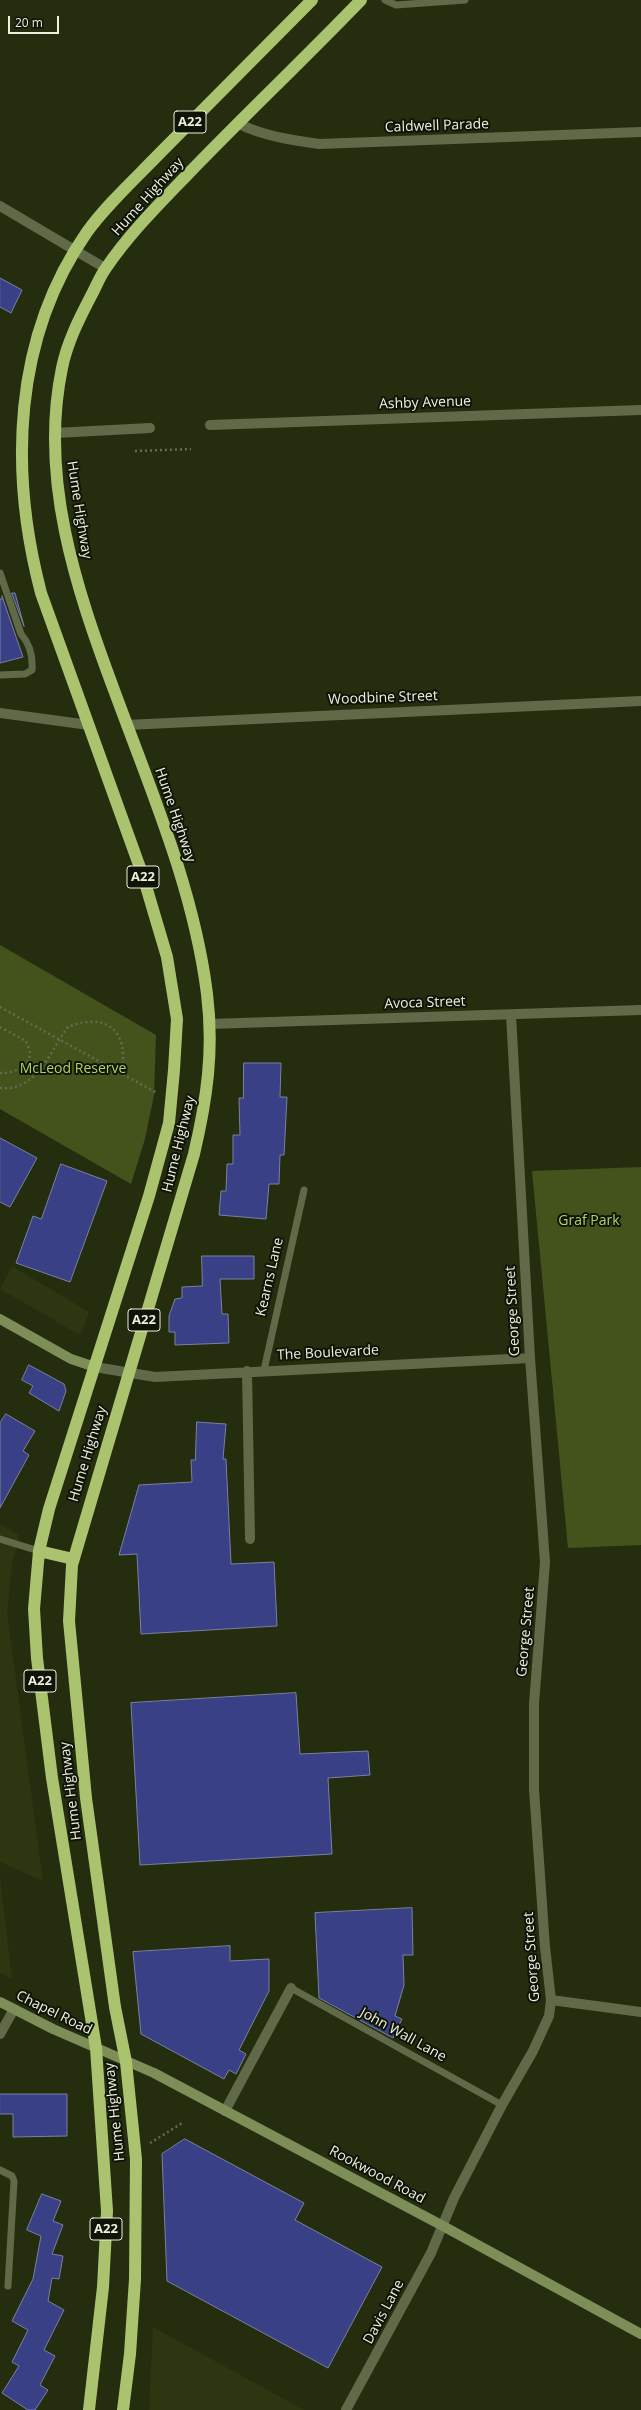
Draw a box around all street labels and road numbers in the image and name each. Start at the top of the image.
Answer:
road number: A22 [174,111,206,133]
street label: Caldwell Parade [385,116,489,136]
street label: Hume Highway [109,155,187,239]
street label: Ashby Avenue [379,393,471,413]
street label: Hume Highway [63,460,95,560]
street label: Woodbine Street [328,688,438,708]
street label: Hume Highway [151,765,199,865]
road number: A22 [127,866,159,888]
street label: Avoca Street [384,993,466,1013]
street label: Hume Highway [159,1094,199,1194]
street label: Kearns Lane [253,1236,287,1318]
street label: George Street [502,1265,524,1357]
road number: A22 [128,1309,160,1331]
street label: The Boulevarde [277,1342,379,1364]
street label: Hume Highway [65,1404,111,1504]
street label: George Street [514,1586,538,1678]
road number: A22 [24,1670,56,1692]
street label: Hume Highway [57,1741,85,1841]
street label: George Street [520,1911,544,2003]
street label: Chapel Road [13,1987,95,2039]
street label: John Wall Lane [357,2004,449,2066]
street label: Hume Highway [101,2062,129,2162]
street label: Rookwood Road [326,2143,428,2207]
road number: A22 [90,2218,122,2240]
street label: Davis Lane [360,2277,408,2347]

